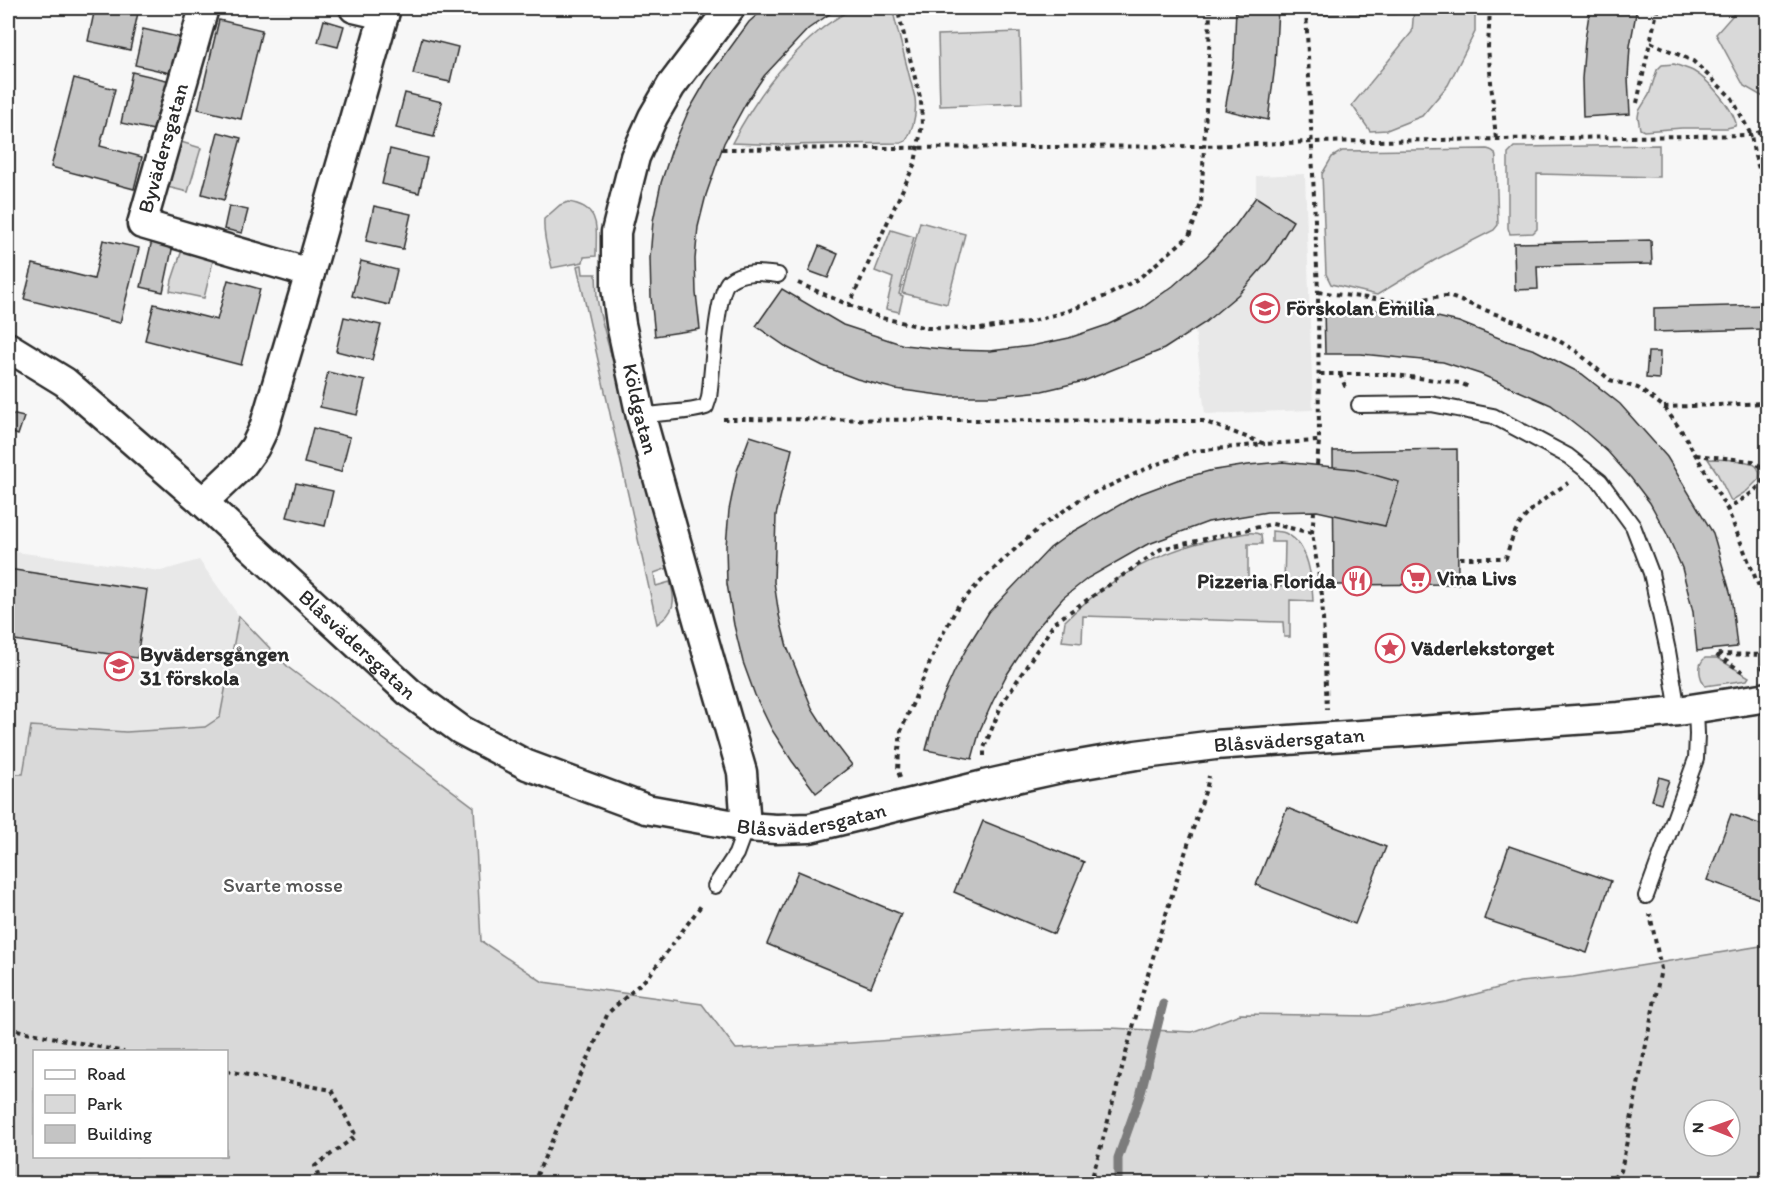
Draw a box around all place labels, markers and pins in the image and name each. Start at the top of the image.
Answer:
school or university icon: Förskolan Emilia [1249,292,1281,324]
place label: Förskolan Emilia [1286,295,1435,320]
supermarket icon: Vina Livs [1400,562,1432,594]
restaurant icon: Pizzeria Florida [1341,565,1373,597]
place label: Vina Livs [1437,565,1517,590]
place label: Pizzeria Florida [1197,568,1337,593]
place icon: Väderlekstorget [1374,632,1406,664]
place label: Väderlekstorget [1411,635,1555,661]
place label: Byvädersgången 31 förskola [140,641,289,690]
school or university icon: Byvädersgången 31 förskola [103,650,135,682]

